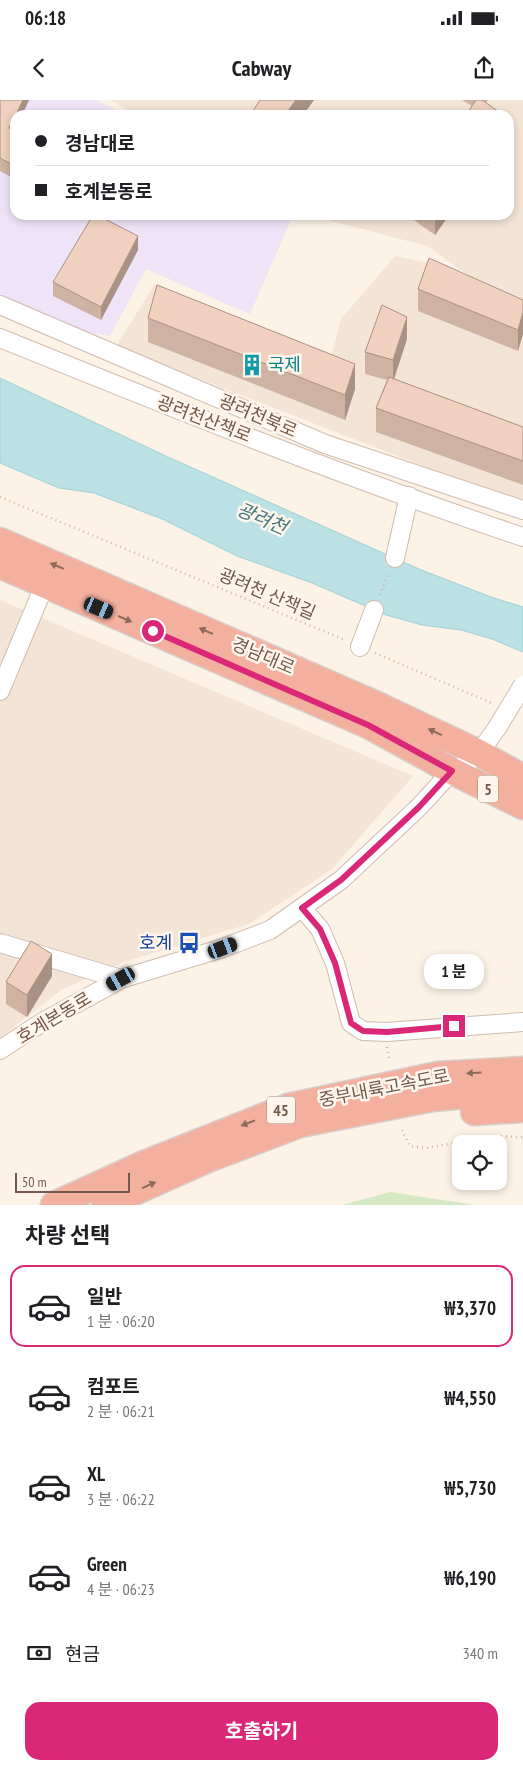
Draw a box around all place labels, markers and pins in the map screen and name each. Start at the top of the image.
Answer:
building icon: 국제 [239,352,265,378]
place label: 국제 [268,353,301,376]
bus stop icon: 호계 [176,930,202,956]
place label: 호계 [139,931,172,954]

